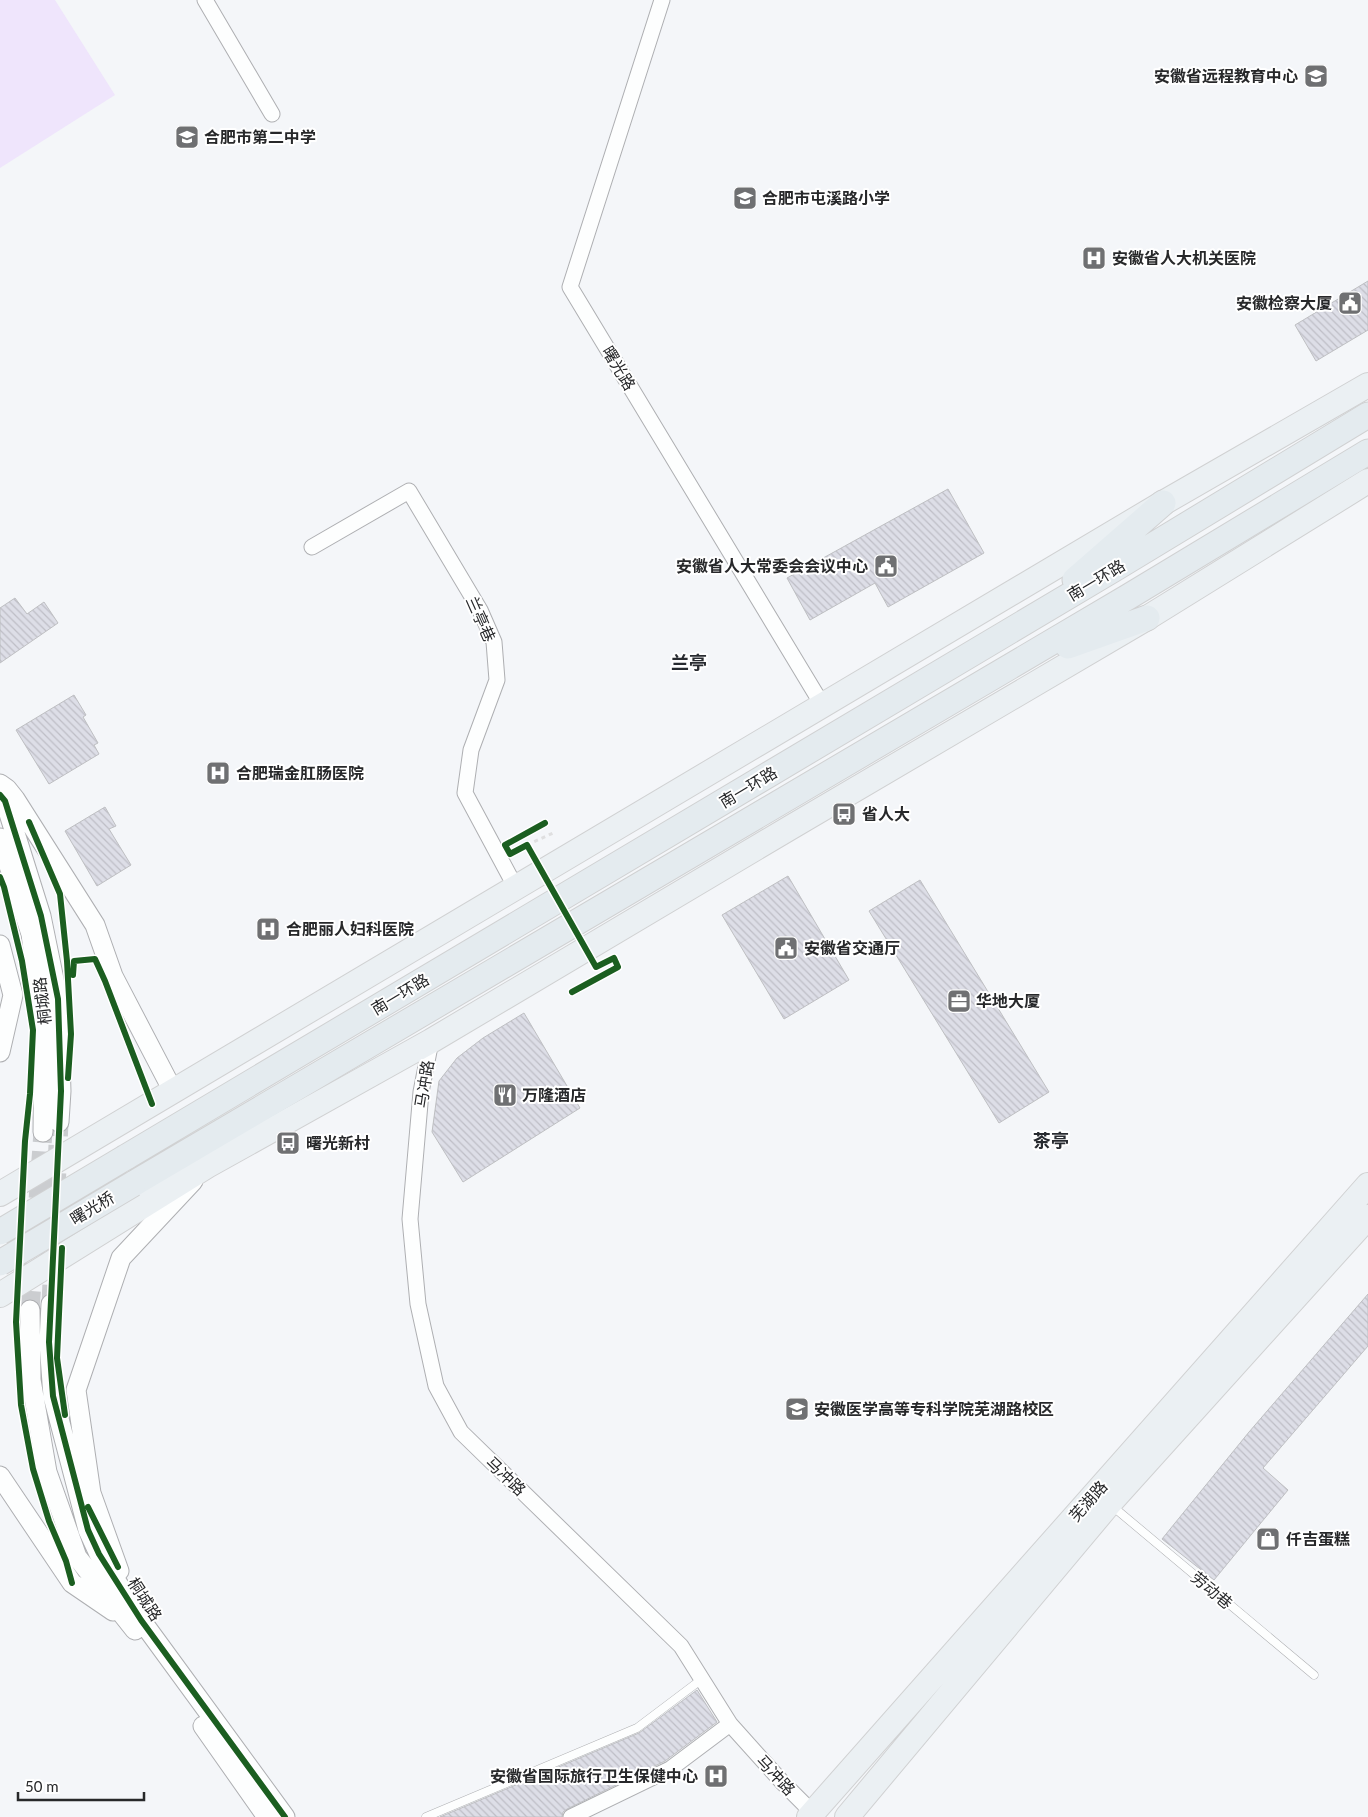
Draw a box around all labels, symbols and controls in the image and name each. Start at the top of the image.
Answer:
school or university icon: 安徽省远程教育中心 [1303,63,1329,89]
place label: 安徽省远程教育中心 [1154,66,1298,85]
school or university icon: 合肥市第二中学 [174,124,200,150]
place label: 合肥市第二中学 [204,127,316,146]
school or university icon: 合肥市屯溪路小学 [732,185,758,211]
place label: 合肥市屯溪路小学 [762,188,890,207]
hospital icon: 安徽省人大机关医院 [1081,245,1107,271]
place label: 安徽省人大机关医院 [1112,248,1256,267]
public building icon: 安徽检察大厦 [1337,290,1363,316]
place label: 安徽检察大厦 [1236,293,1332,312]
street label: 曙光路 [599,342,640,393]
public building icon: 安徽省人大常委会会议中心 [873,553,899,579]
street label: 南一环路 [1063,555,1128,604]
place label: 安徽省人大常委会会议中心 [676,556,868,575]
street label: 兰亭巷 [463,593,500,645]
district label: 兰亭 [671,651,707,673]
hospital icon: 合肥瑞金肛肠医院 [205,760,231,786]
street label: 南一环路 [715,762,780,811]
place label: 合肥瑞金肛肠医院 [236,763,364,782]
bus stop icon: 省人大 [831,801,857,827]
place label: 省人大 [862,804,910,823]
hospital icon: 合肥丽人妇科医院 [255,916,281,942]
place label: 合肥丽人妇科医院 [286,919,414,938]
public building icon: 安徽省交通厅 [773,935,799,961]
place label: 安徽省交通厅 [804,938,900,957]
street label: 南一环路 [367,969,432,1018]
street label: 桐城路 [29,976,54,1026]
office icon: 华地大厦 [946,988,972,1014]
place label: 华地大厦 [976,991,1040,1010]
street label: 马冲路 [410,1059,437,1109]
restaurant icon: 万隆酒店 [492,1082,518,1108]
place label: 万隆酒店 [522,1085,586,1104]
district label: 茶亭 [1033,1129,1069,1151]
bus stop icon: 曙光新村 [275,1130,301,1156]
place label: 曙光新村 [306,1133,370,1152]
street label: 曙光桥 [66,1187,117,1228]
school or university icon: 安徽医学高等专科学院芜湖路校区 [784,1396,810,1422]
place label: 安徽医学高等专科学院芜湖路校区 [814,1399,1054,1418]
street label: 马冲路 [482,1452,530,1499]
street label: 芜湖路 [1065,1476,1111,1525]
shop icon: 仟吉蛋糕 [1255,1526,1281,1552]
place label: 仟吉蛋糕 [1286,1529,1350,1548]
street label: 劳动巷 [1188,1567,1237,1612]
street label: 桐城路 [124,1573,166,1624]
street label: 马冲路 [753,1751,800,1799]
hospital icon: 安徽省国际旅行卫生保健中心 [703,1763,729,1789]
place label: 安徽省国际旅行卫生保健中心 [490,1766,698,1785]
scale bar [18,1770,144,1802]
text: 50 m [25,1777,59,1795]

